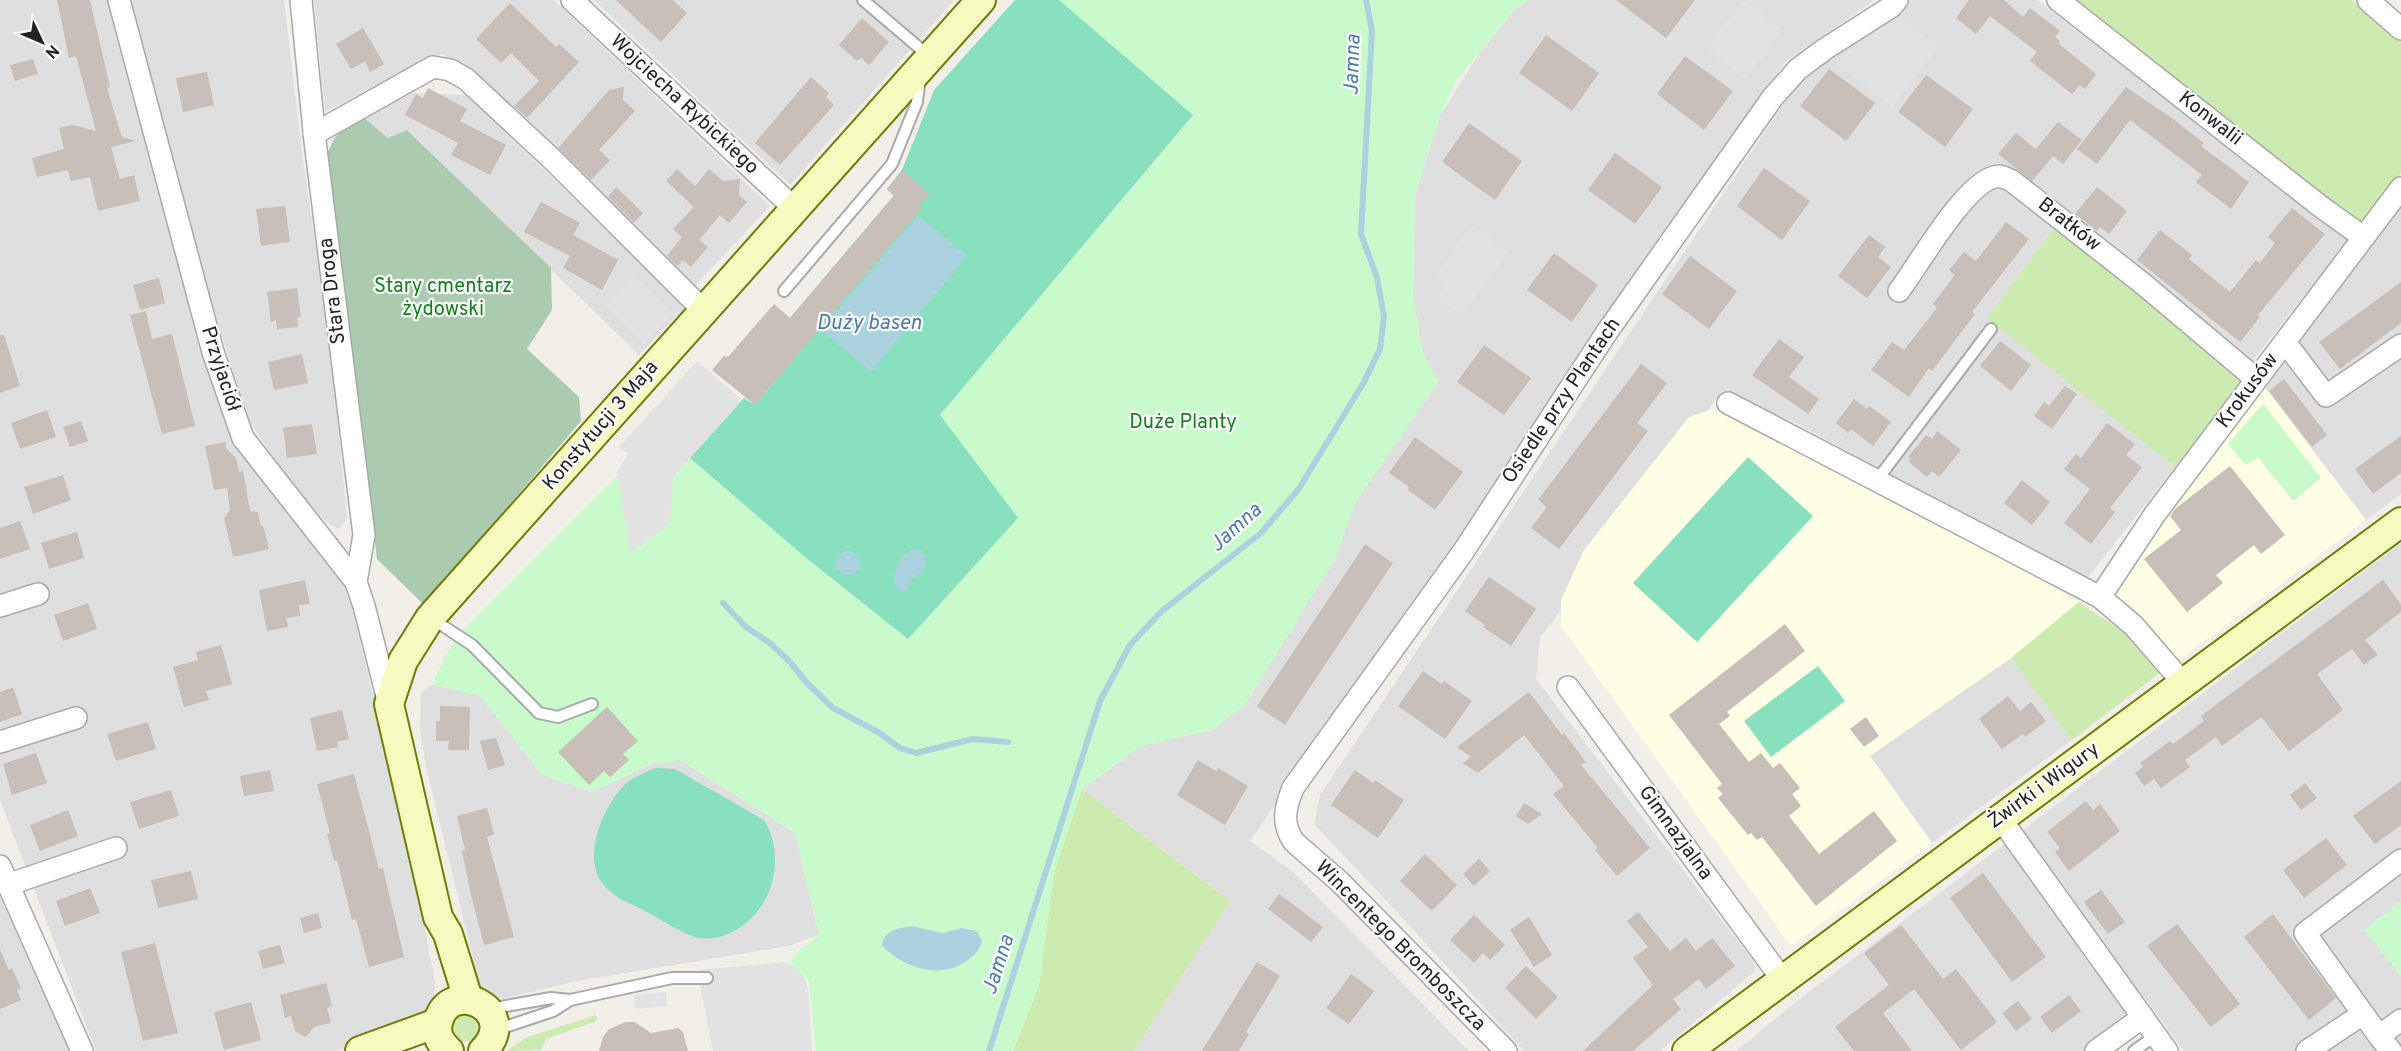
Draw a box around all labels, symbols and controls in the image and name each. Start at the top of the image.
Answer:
north arrow [12,12,72,72]
street label: Wojciecha Rybickiego [604,29,764,181]
water label: Jamna [1338,34,1368,96]
text: N [40,40,63,62]
street label: Konwalii [2173,86,2247,152]
street label: Bratków [2032,192,2106,258]
street label: Stara Droga [314,236,352,346]
park label: Stary cmentarz żydowski [374,274,512,323]
water label: Duży basen [816,310,922,337]
street label: Osiedle przy Plantach [1497,313,1627,489]
street label: Przyjaciół [194,323,246,415]
street label: Krokusów [2211,348,2285,434]
street label: Konstytucji 3 Maja [537,356,665,496]
park label: Duże Planty [1129,410,1237,436]
water label: Jamna [1204,497,1268,559]
street label: Żwirki i Wigury [1982,736,2105,835]
street label: Gimnazjalna [1632,781,1718,885]
street label: Wincentego Bromboszcza [1309,855,1491,1037]
water label: Jamna [977,932,1021,998]

